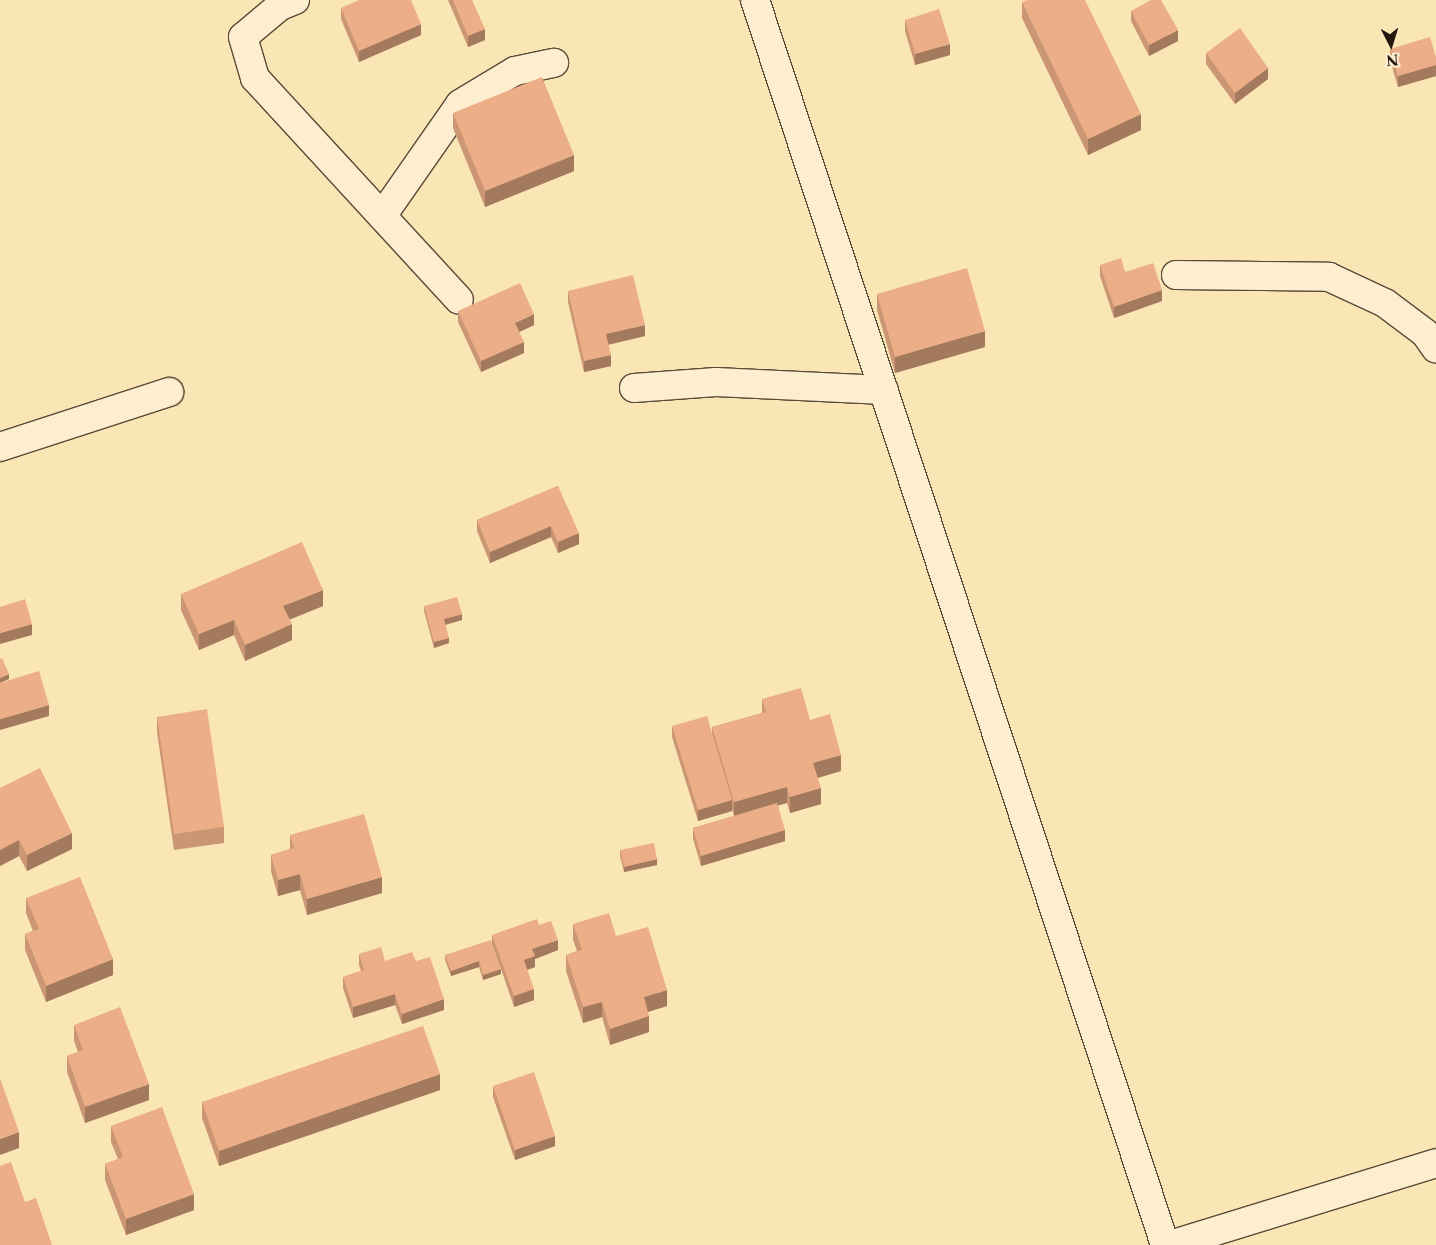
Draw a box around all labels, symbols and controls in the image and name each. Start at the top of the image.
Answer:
north arrow [1366,20,1416,70]
text: N [1385,50,1399,69]

